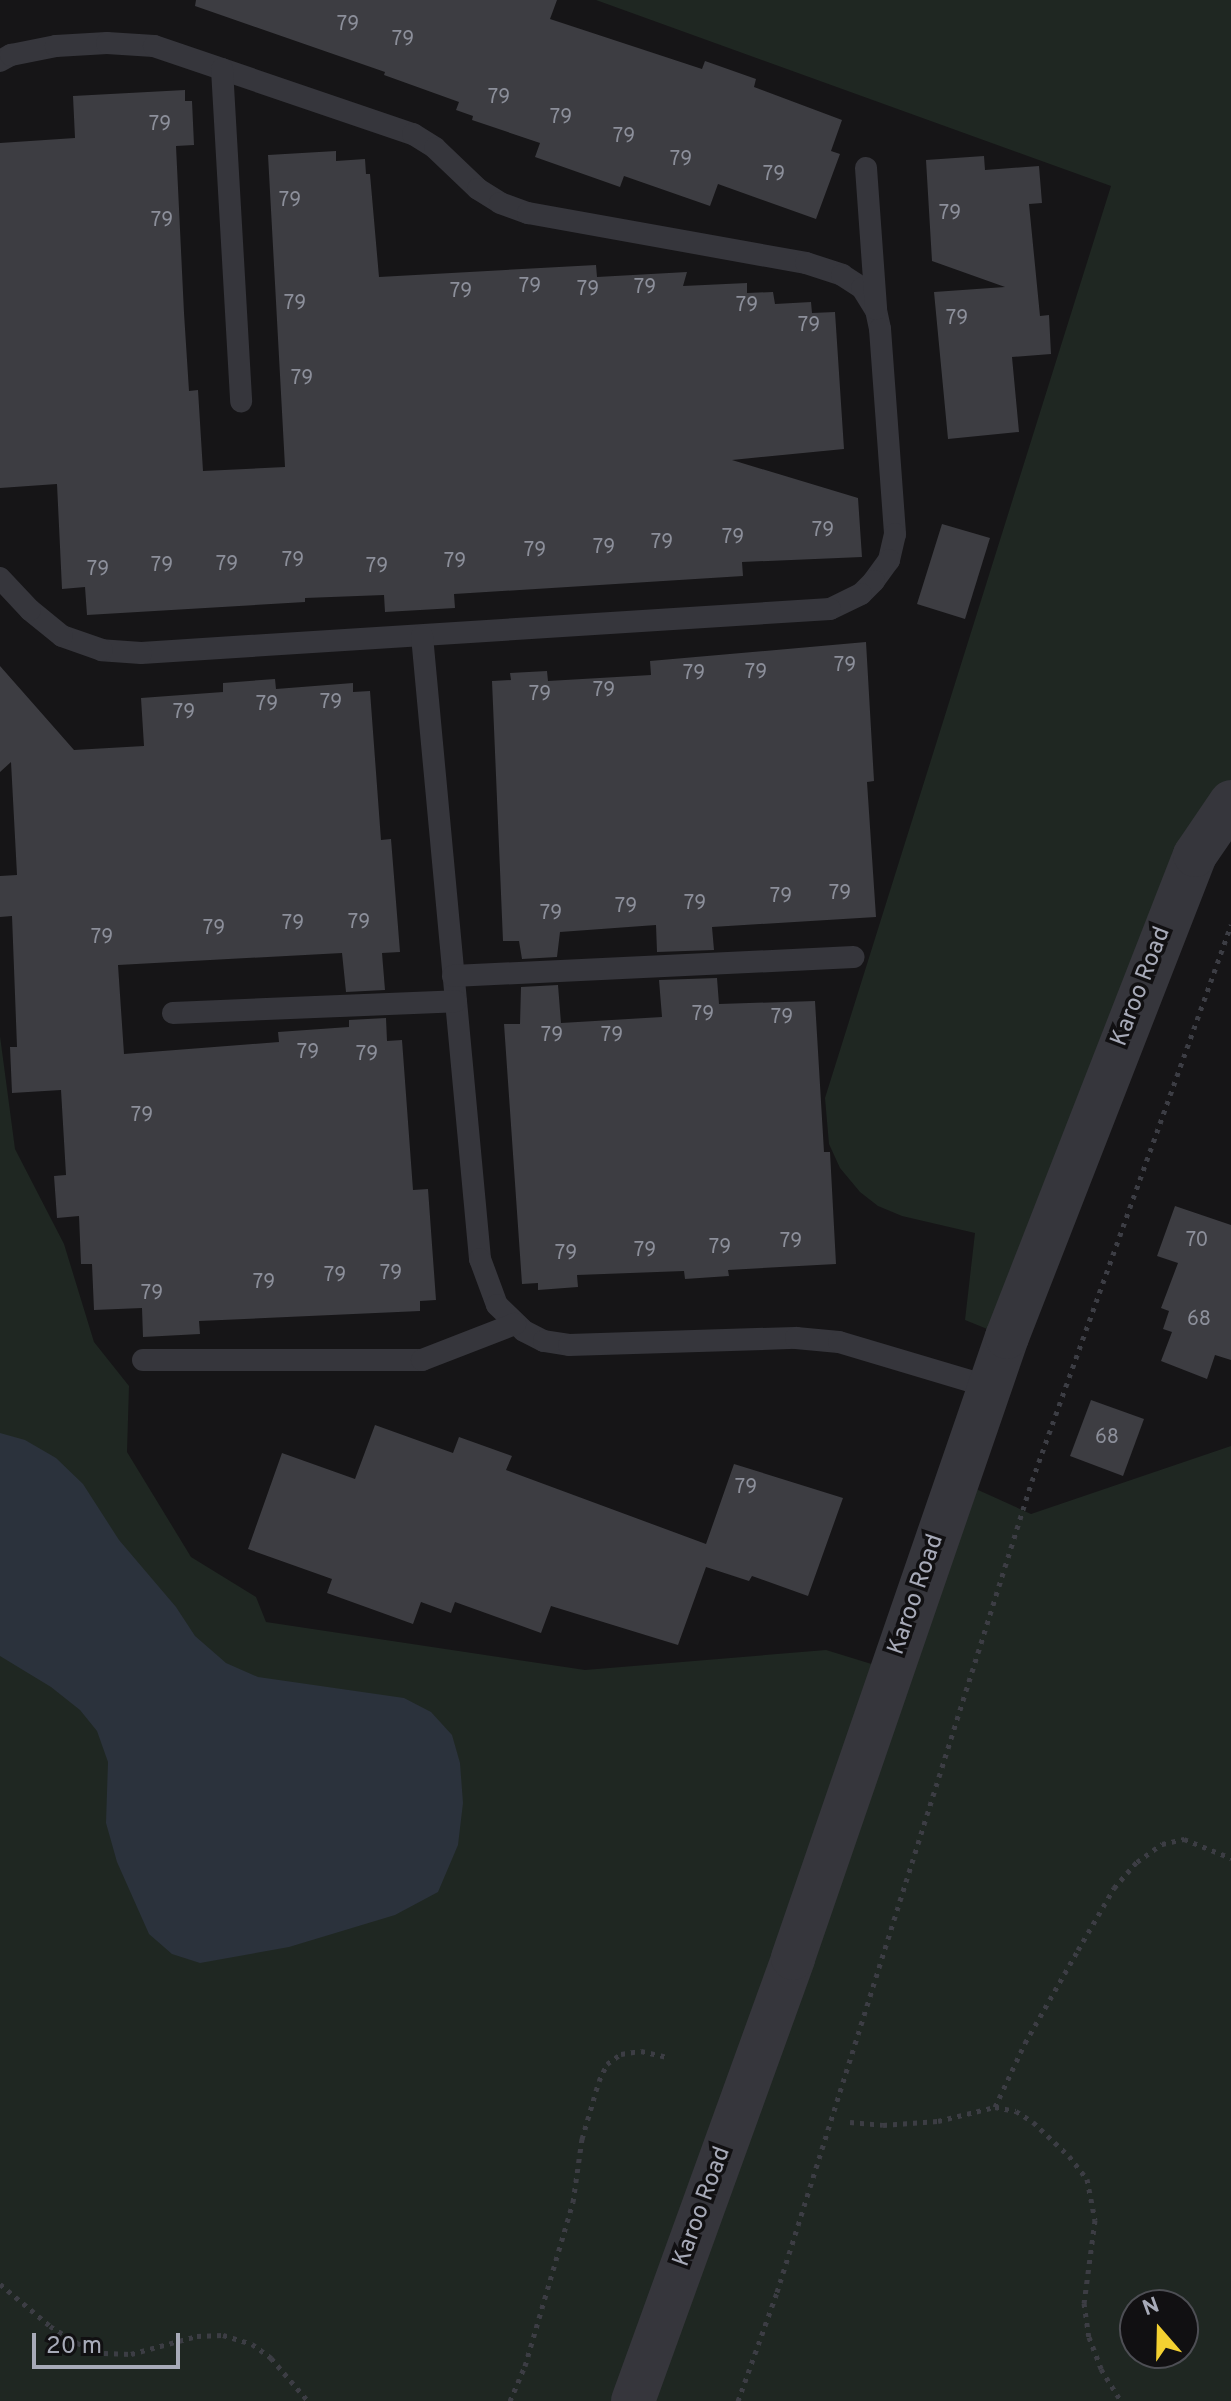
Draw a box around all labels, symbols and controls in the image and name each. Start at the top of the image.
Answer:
house number: 79 [337,13,359,37]
house number: 79 [392,28,414,52]
house number: 79 [488,86,510,110]
house number: 79 [550,106,572,130]
house number: 79 [149,113,171,137]
house number: 79 [613,125,635,149]
house number: 79 [670,148,692,172]
house number: 79 [763,163,785,187]
house number: 79 [279,189,301,213]
house number: 79 [939,202,961,226]
house number: 79 [151,209,173,233]
house number: 79 [519,275,541,299]
house number: 79 [634,276,656,300]
house number: 79 [577,278,599,302]
house number: 79 [450,280,472,304]
house number: 79 [284,292,306,316]
house number: 79 [736,294,758,318]
house number: 79 [946,307,968,331]
house number: 79 [798,314,820,338]
house number: 79 [291,367,313,391]
house number: 79 [812,519,834,543]
house number: 79 [722,526,744,550]
house number: 79 [651,531,673,555]
house number: 79 [593,536,615,560]
house number: 79 [524,539,546,563]
house number: 79 [282,549,304,573]
house number: 79 [444,550,466,574]
house number: 79 [216,553,238,577]
house number: 79 [151,554,173,578]
house number: 79 [366,555,388,579]
house number: 79 [87,558,109,582]
house number: 79 [834,654,856,678]
house number: 79 [745,661,767,685]
house number: 79 [683,662,705,686]
house number: 79 [593,679,615,703]
house number: 79 [529,683,551,707]
house number: 79 [320,691,342,715]
house number: 79 [256,693,278,717]
house number: 79 [173,701,195,725]
house number: 79 [829,882,851,906]
house number: 79 [770,885,792,909]
house number: 79 [684,892,706,916]
house number: 79 [615,895,637,919]
house number: 79 [540,902,562,926]
house number: 79 [348,911,370,935]
house number: 79 [282,912,304,936]
house number: 79 [203,917,225,941]
street label: Karoo Road [1106,923,1178,1051]
house number: 79 [91,926,113,950]
house number: 79 [692,1003,714,1027]
house number: 79 [771,1006,793,1030]
house number: 79 [541,1024,563,1048]
house number: 79 [601,1024,623,1048]
house number: 79 [297,1041,319,1065]
house number: 79 [356,1043,378,1067]
house number: 79 [131,1104,153,1128]
house number: 70 [1186,1229,1208,1253]
house number: 79 [780,1230,802,1254]
house number: 79 [709,1236,731,1260]
house number: 79 [634,1239,656,1263]
house number: 79 [555,1242,577,1266]
house number: 79 [380,1262,402,1286]
house number: 79 [324,1264,346,1288]
house number: 79 [253,1271,275,1295]
house number: 79 [141,1282,163,1306]
house number: 68 [1187,1308,1211,1332]
house number: 68 [1095,1426,1119,1450]
house number: 79 [735,1476,757,1500]
street label: Karoo Road [883,1531,951,1659]
street label: Karoo Road [668,2143,738,2271]
north arrow [1119,2289,1199,2369]
text: N [1139,2292,1163,2323]
scale bar [36,2317,184,2367]
text: 20 m [46,2332,102,2362]

